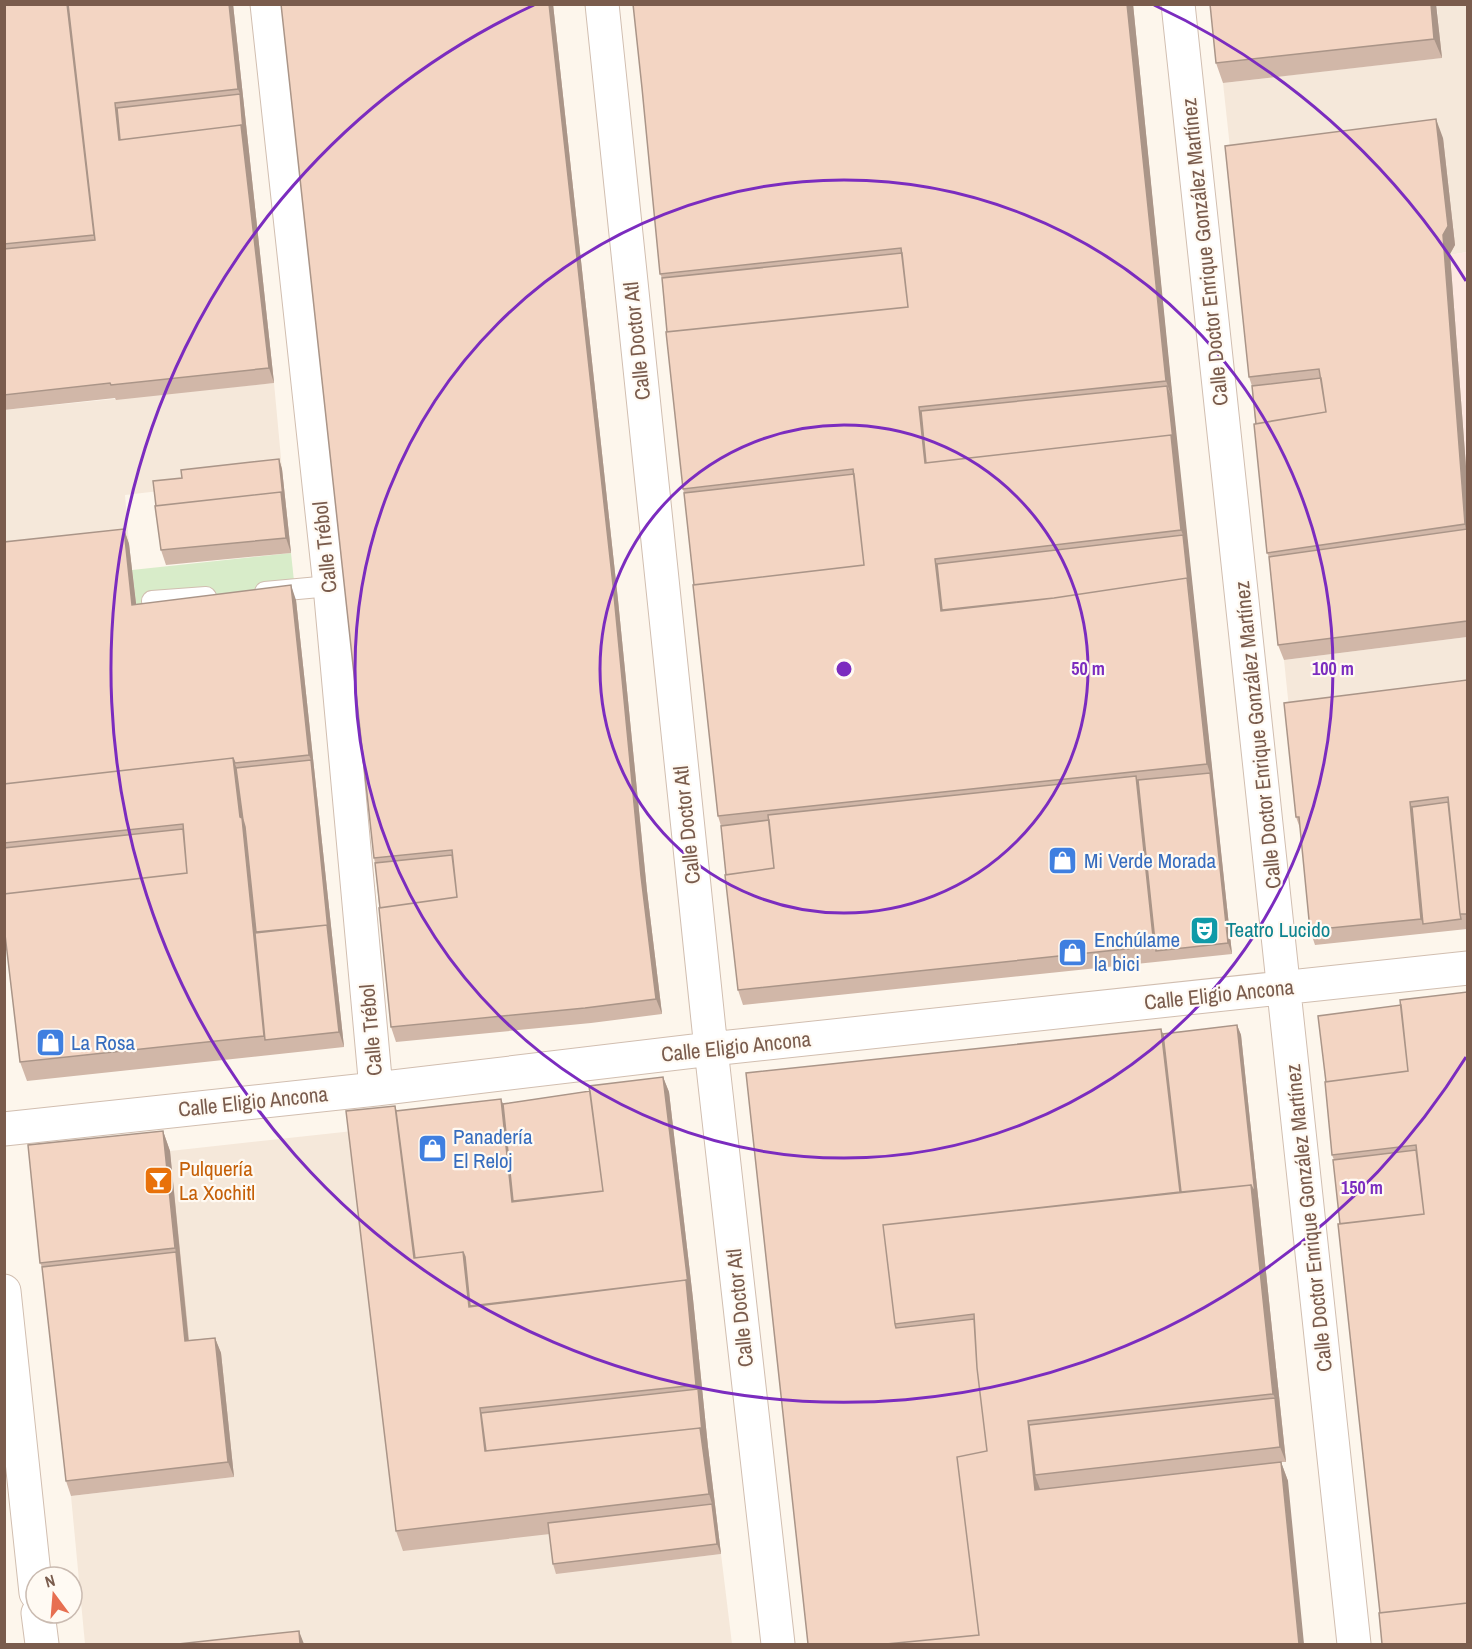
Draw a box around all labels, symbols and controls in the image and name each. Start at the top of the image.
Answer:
street label: Calle Doctor Enrique González Martínez [1174,96,1235,407]
street label: Calle Doctor Atl [616,281,657,402]
street label: Calle Trébol [305,500,344,594]
street label: Calle Doctor Enrique González Martínez [1227,579,1288,890]
text: 50 m [1071,656,1105,681]
text: 100 m [1312,656,1354,681]
centre of rings [834,659,854,679]
street label: Calle Doctor Atl [666,765,707,886]
shop icon: Mi Verde Morada [1047,845,1079,877]
place label: Mi Verde Morada [1084,846,1217,875]
theatre icon: Teatro Lucido [1189,914,1221,946]
place label: Teatro Lucido [1226,915,1330,944]
place label: Enchúlame la bici [1094,925,1180,978]
shop icon: Enchúlame la bici [1057,936,1089,968]
street label: Calle Eligio Ancona [1143,972,1296,1017]
street label: Calle Trébol [352,983,389,1077]
street label: Calle Eligio Ancona [660,1024,813,1069]
shop icon: La Rosa [34,1027,66,1059]
place label: La Rosa [71,1028,136,1057]
street label: Calle Doctor Enrique González Martínez [1278,1062,1339,1373]
street label: Calle Eligio Ancona [177,1079,330,1124]
place label: Panadería El Reloj [453,1122,533,1175]
shop icon: Panadería El Reloj [416,1133,448,1165]
place label: Pulquería La Xochitl [179,1154,255,1207]
bar icon: Pulquería La Xochitl [142,1165,174,1197]
text: 150 m [1341,1175,1383,1200]
street label: Calle Doctor Atl [719,1248,760,1369]
north arrow [24,1565,84,1625]
text: N [42,1569,57,1592]

